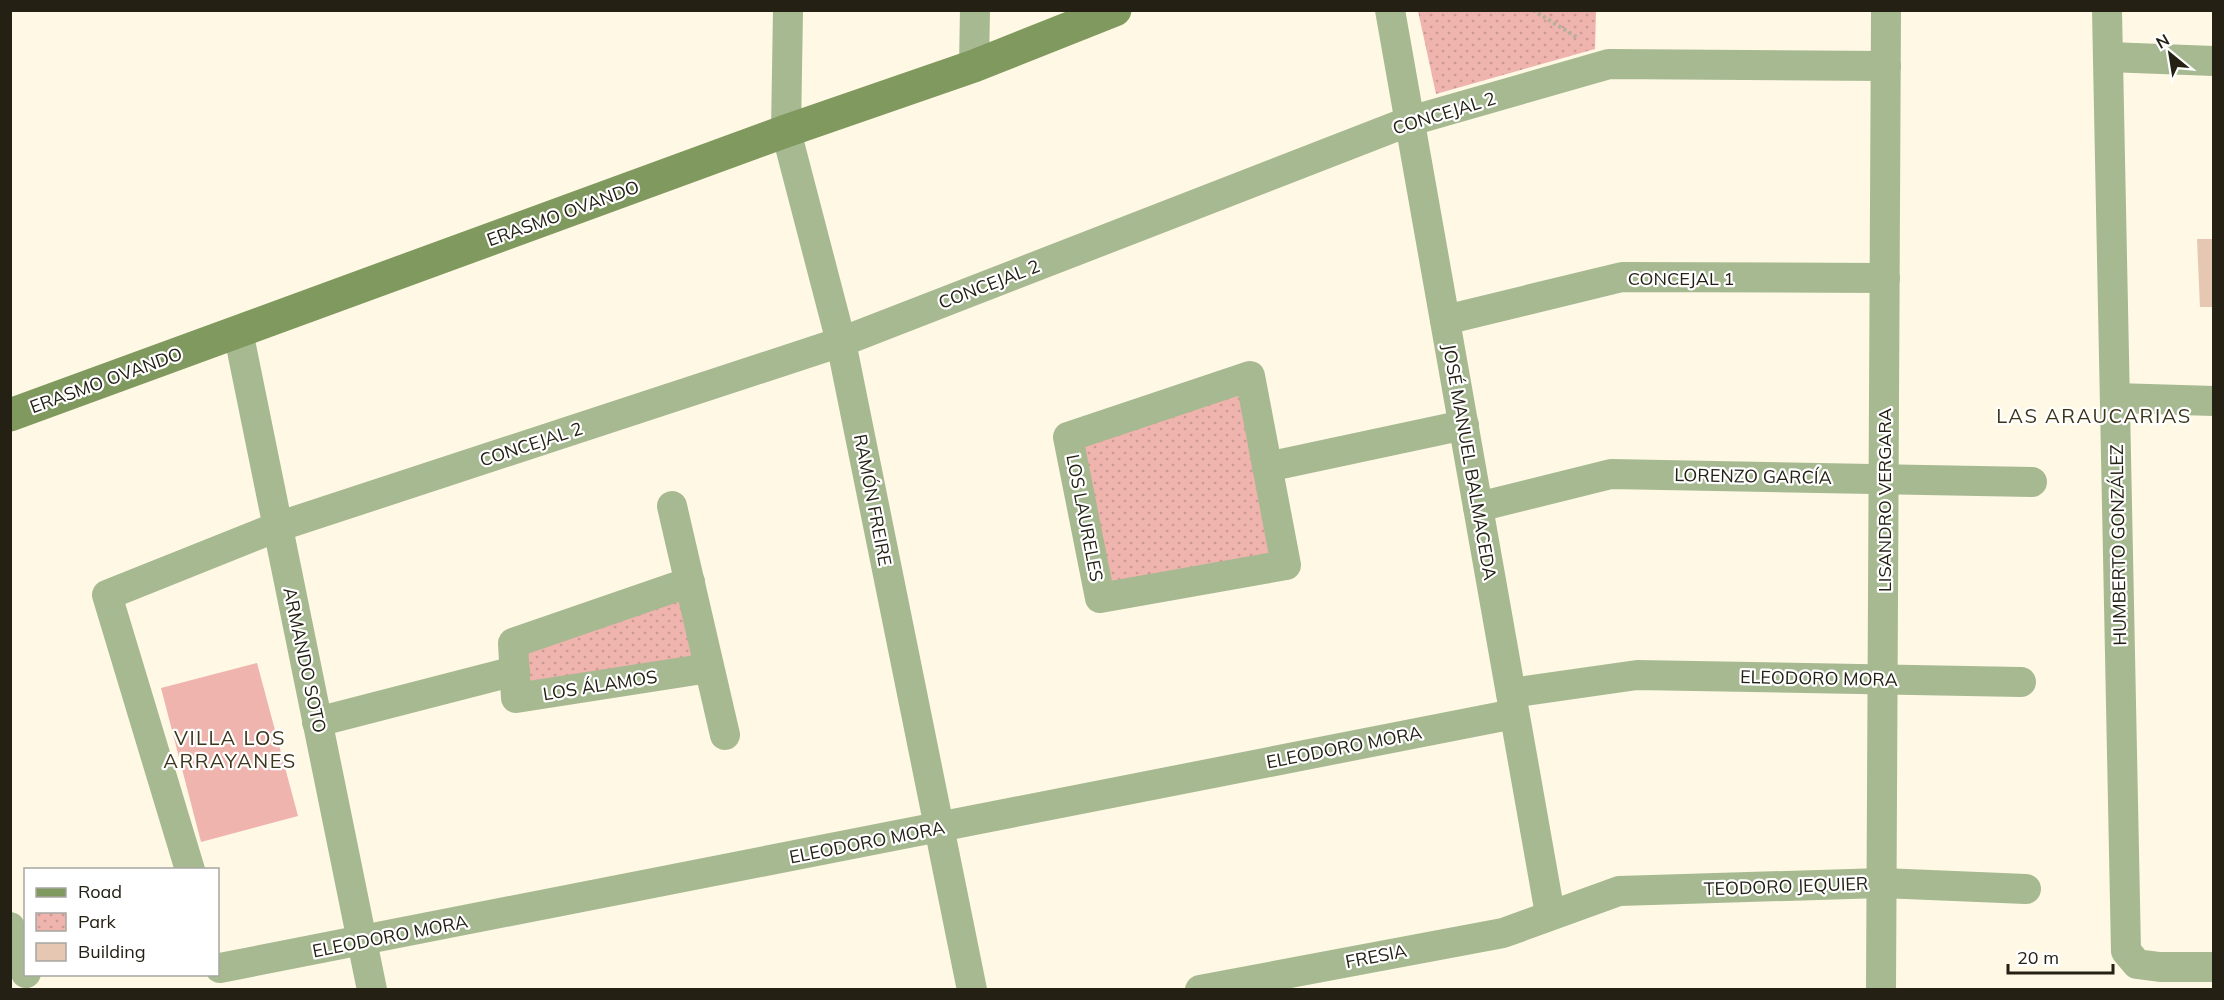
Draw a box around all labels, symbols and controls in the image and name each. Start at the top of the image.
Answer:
north arrow [2140,24,2200,84]
text: N [2152,29,2173,53]
street label: CONCEJAL 2 [1390,86,1498,140]
street label: ERASMO OVANDO [484,175,642,251]
street label: CONCEJAL 2 [935,254,1043,314]
street label: CONCEJAL 1 [1628,267,1734,290]
street label: ERASMO OVANDO [27,342,185,418]
street label: JOSÉ MANUEL BALMACEDA [1438,342,1502,582]
district label: LAS ARAUCARIAS [1996,403,2192,428]
street label: LISANDRO VERGARA [1873,408,1896,592]
street label: CONCEJAL 2 [477,417,585,471]
street label: RAMÓN FREIRE [849,432,897,568]
street label: HUMBERTO GONZÁLEZ [2105,444,2131,646]
street label: LOS LAURELES [1061,452,1109,584]
street label: LORENZO GARCÍA [1674,463,1832,489]
street label: ARMANDO SOTO [278,585,332,735]
street label: LOS ÁLAMOS [541,665,659,705]
street label: ELEODORO MORA [1740,665,1898,691]
street label: ELEODORO MORA [1264,721,1424,773]
district label: VILLA LOS ARRAYANES [163,725,297,773]
street label: ELEODORO MORA [787,816,947,868]
legend [24,868,219,976]
street label: TEODORO JEQUIER [1703,872,1869,900]
text: Road [78,880,122,903]
text: Park [78,910,117,933]
street label: ELEODORO MORA [310,910,470,962]
scale bar [2008,937,2113,975]
street label: FRESIA [1343,939,1409,973]
text: Building [78,940,146,963]
text: 20 m [2017,946,2059,969]

